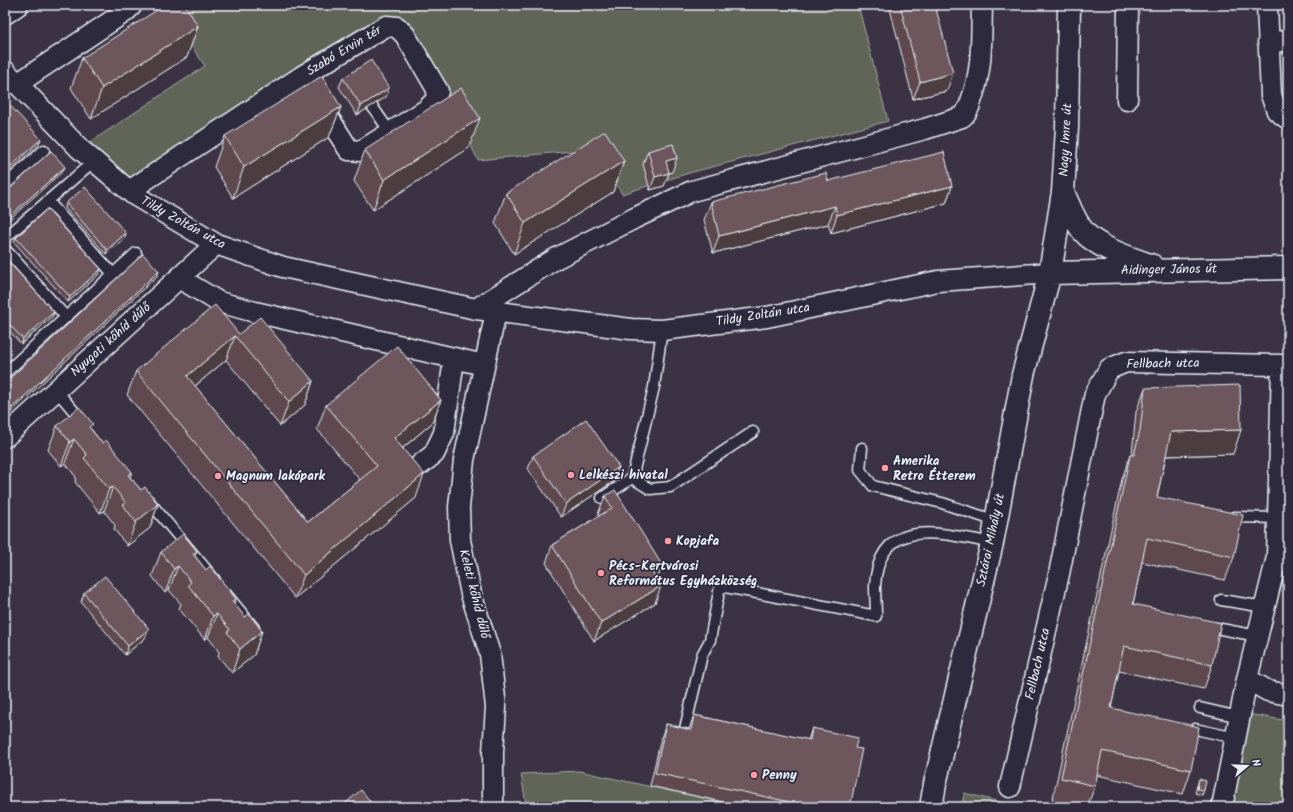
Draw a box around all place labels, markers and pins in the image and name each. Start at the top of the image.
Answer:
place label: Amerika Retro Étterem [893,451,976,487]
marker: Amerika Retro Étterem [880,463,890,473]
place label: Lelkészi hivatal [579,465,668,486]
place label: Magnum lakópark [226,466,326,487]
marker: Lelkészi hivatal [566,470,576,480]
marker: Magnum lakópark [213,471,223,481]
place label: Kopjafa [676,531,719,552]
marker: Kopjafa [663,536,673,546]
place label: Pécs-Kertvárosi Református Egyházközség [609,556,757,592]
marker: Pécs-Kertvárosi Református Egyházközség [596,568,606,578]
place label: Penny [762,765,797,786]
marker: Penny [749,770,759,780]

